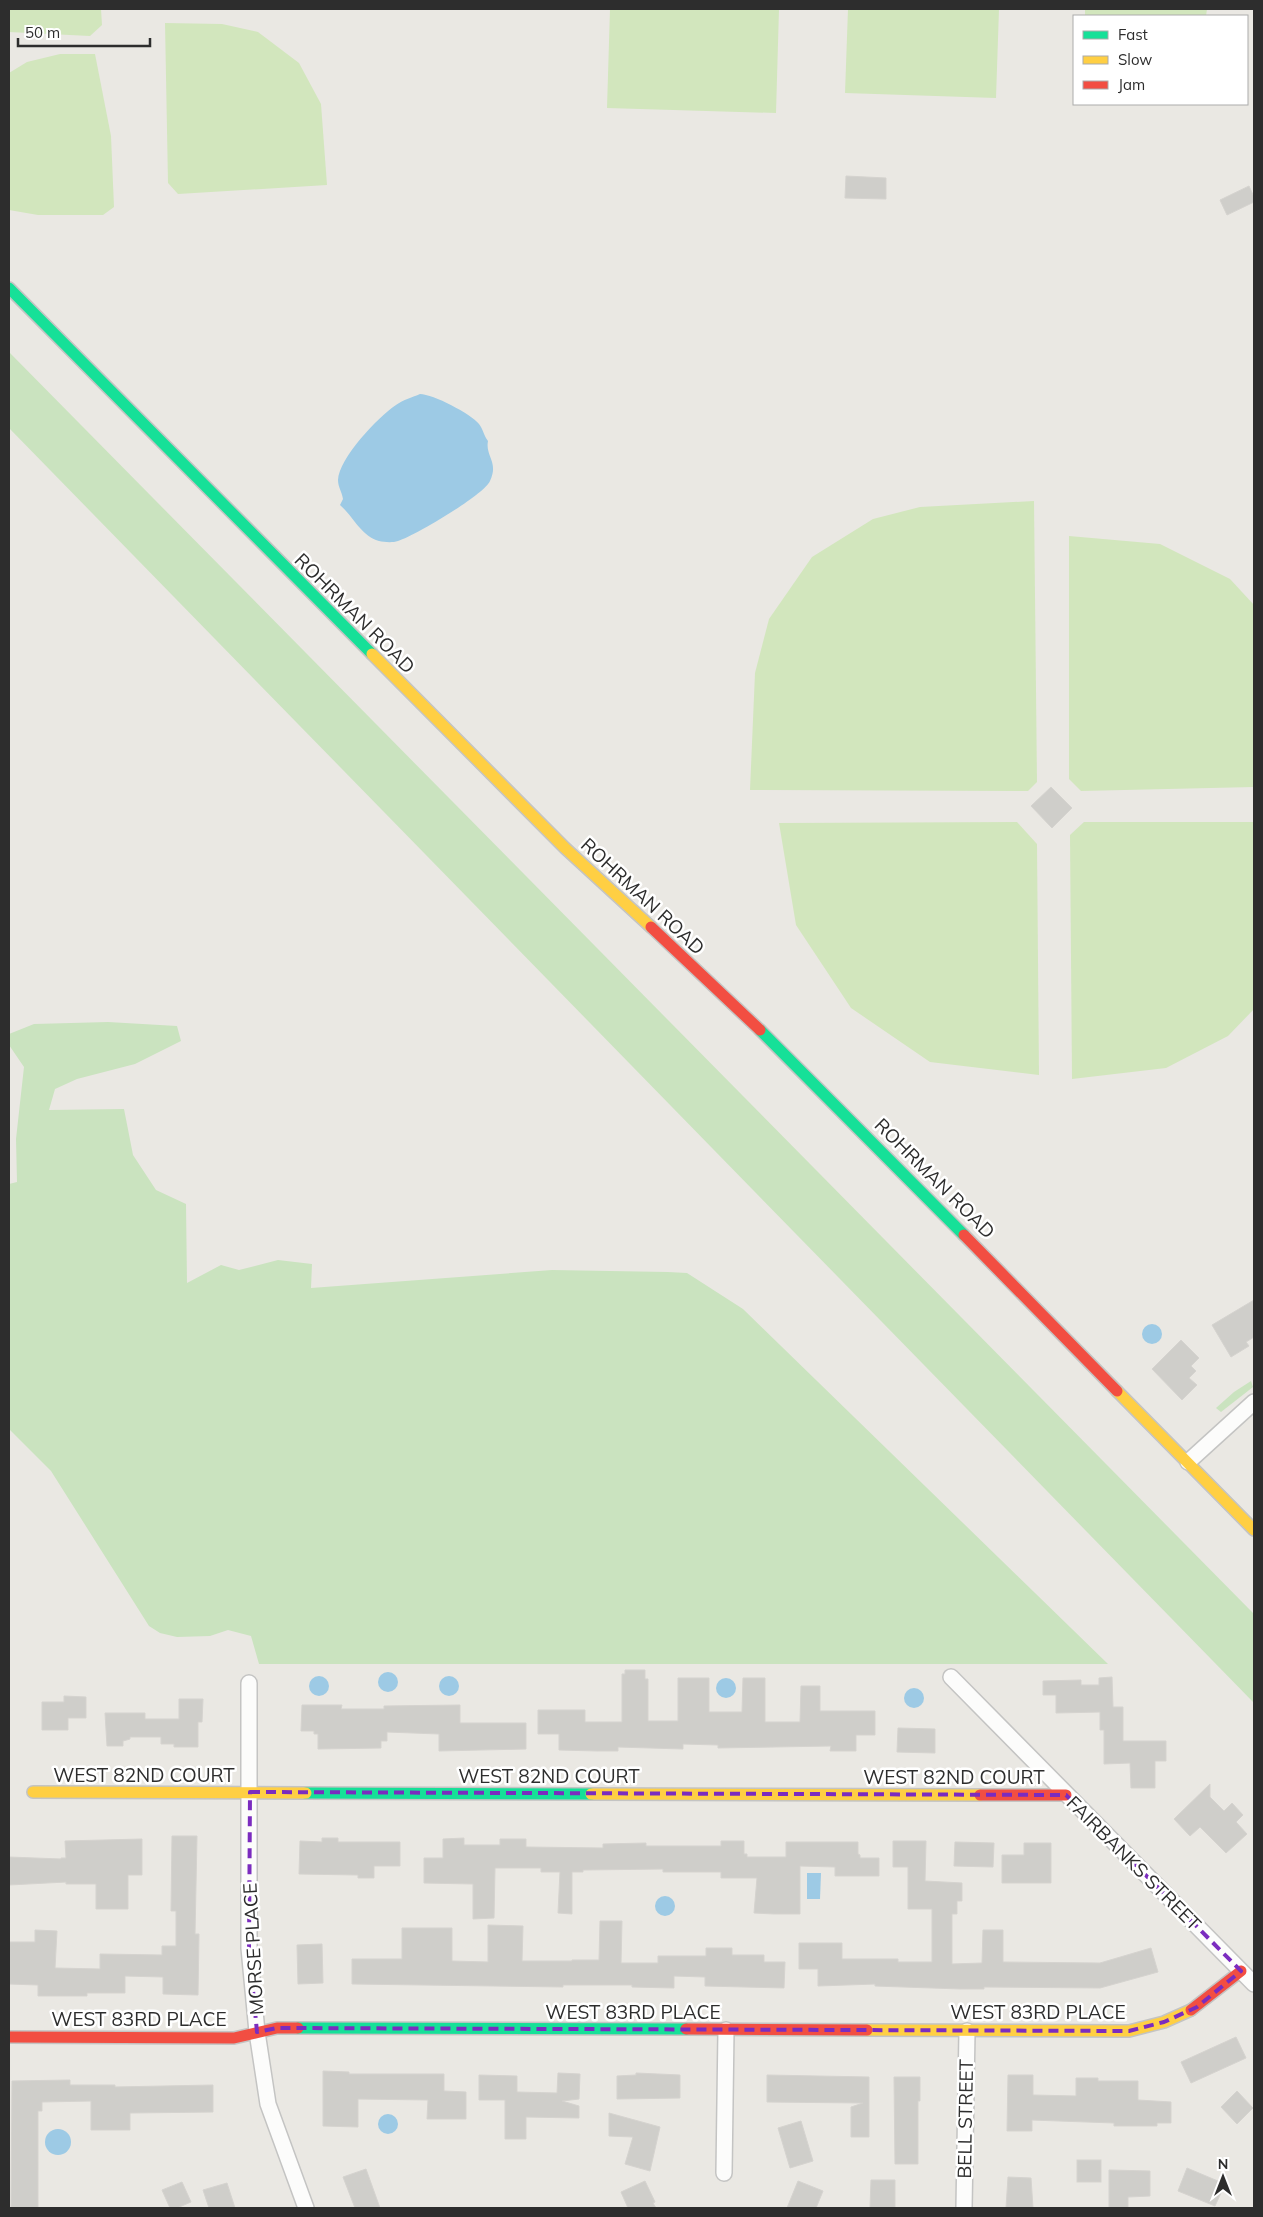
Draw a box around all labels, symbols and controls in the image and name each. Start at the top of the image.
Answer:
scale bar [18,15,150,47]
legend [1073,15,1248,105]
text: 50 m [25,23,60,42]
text: Fast [1118,25,1148,44]
text: Slow [1118,50,1152,69]
text: Jam [1118,75,1145,94]
street label: ROHRMAN ROAD [290,548,420,678]
street label: ROHRMAN ROAD [576,832,710,960]
street label: ROHRMAN ROAD [870,1113,1000,1243]
street label: WEST 82ND COURT [53,1763,235,1787]
street label: WEST 82ND COURT [458,1764,640,1788]
street label: WEST 82ND COURT [863,1765,1045,1789]
street label: FAIRBANKS STREET [1062,1791,1207,1936]
street label: MORSE PLACE [238,1882,268,2016]
street label: WEST 83RD PLACE [545,2000,721,2024]
street label: WEST 83RD PLACE [950,2000,1126,2024]
street label: WEST 83RD PLACE [51,2007,227,2031]
street label: BELL STREET [952,2059,978,2179]
north arrow [1198,2152,1248,2202]
text: N [1218,2155,1228,2173]

